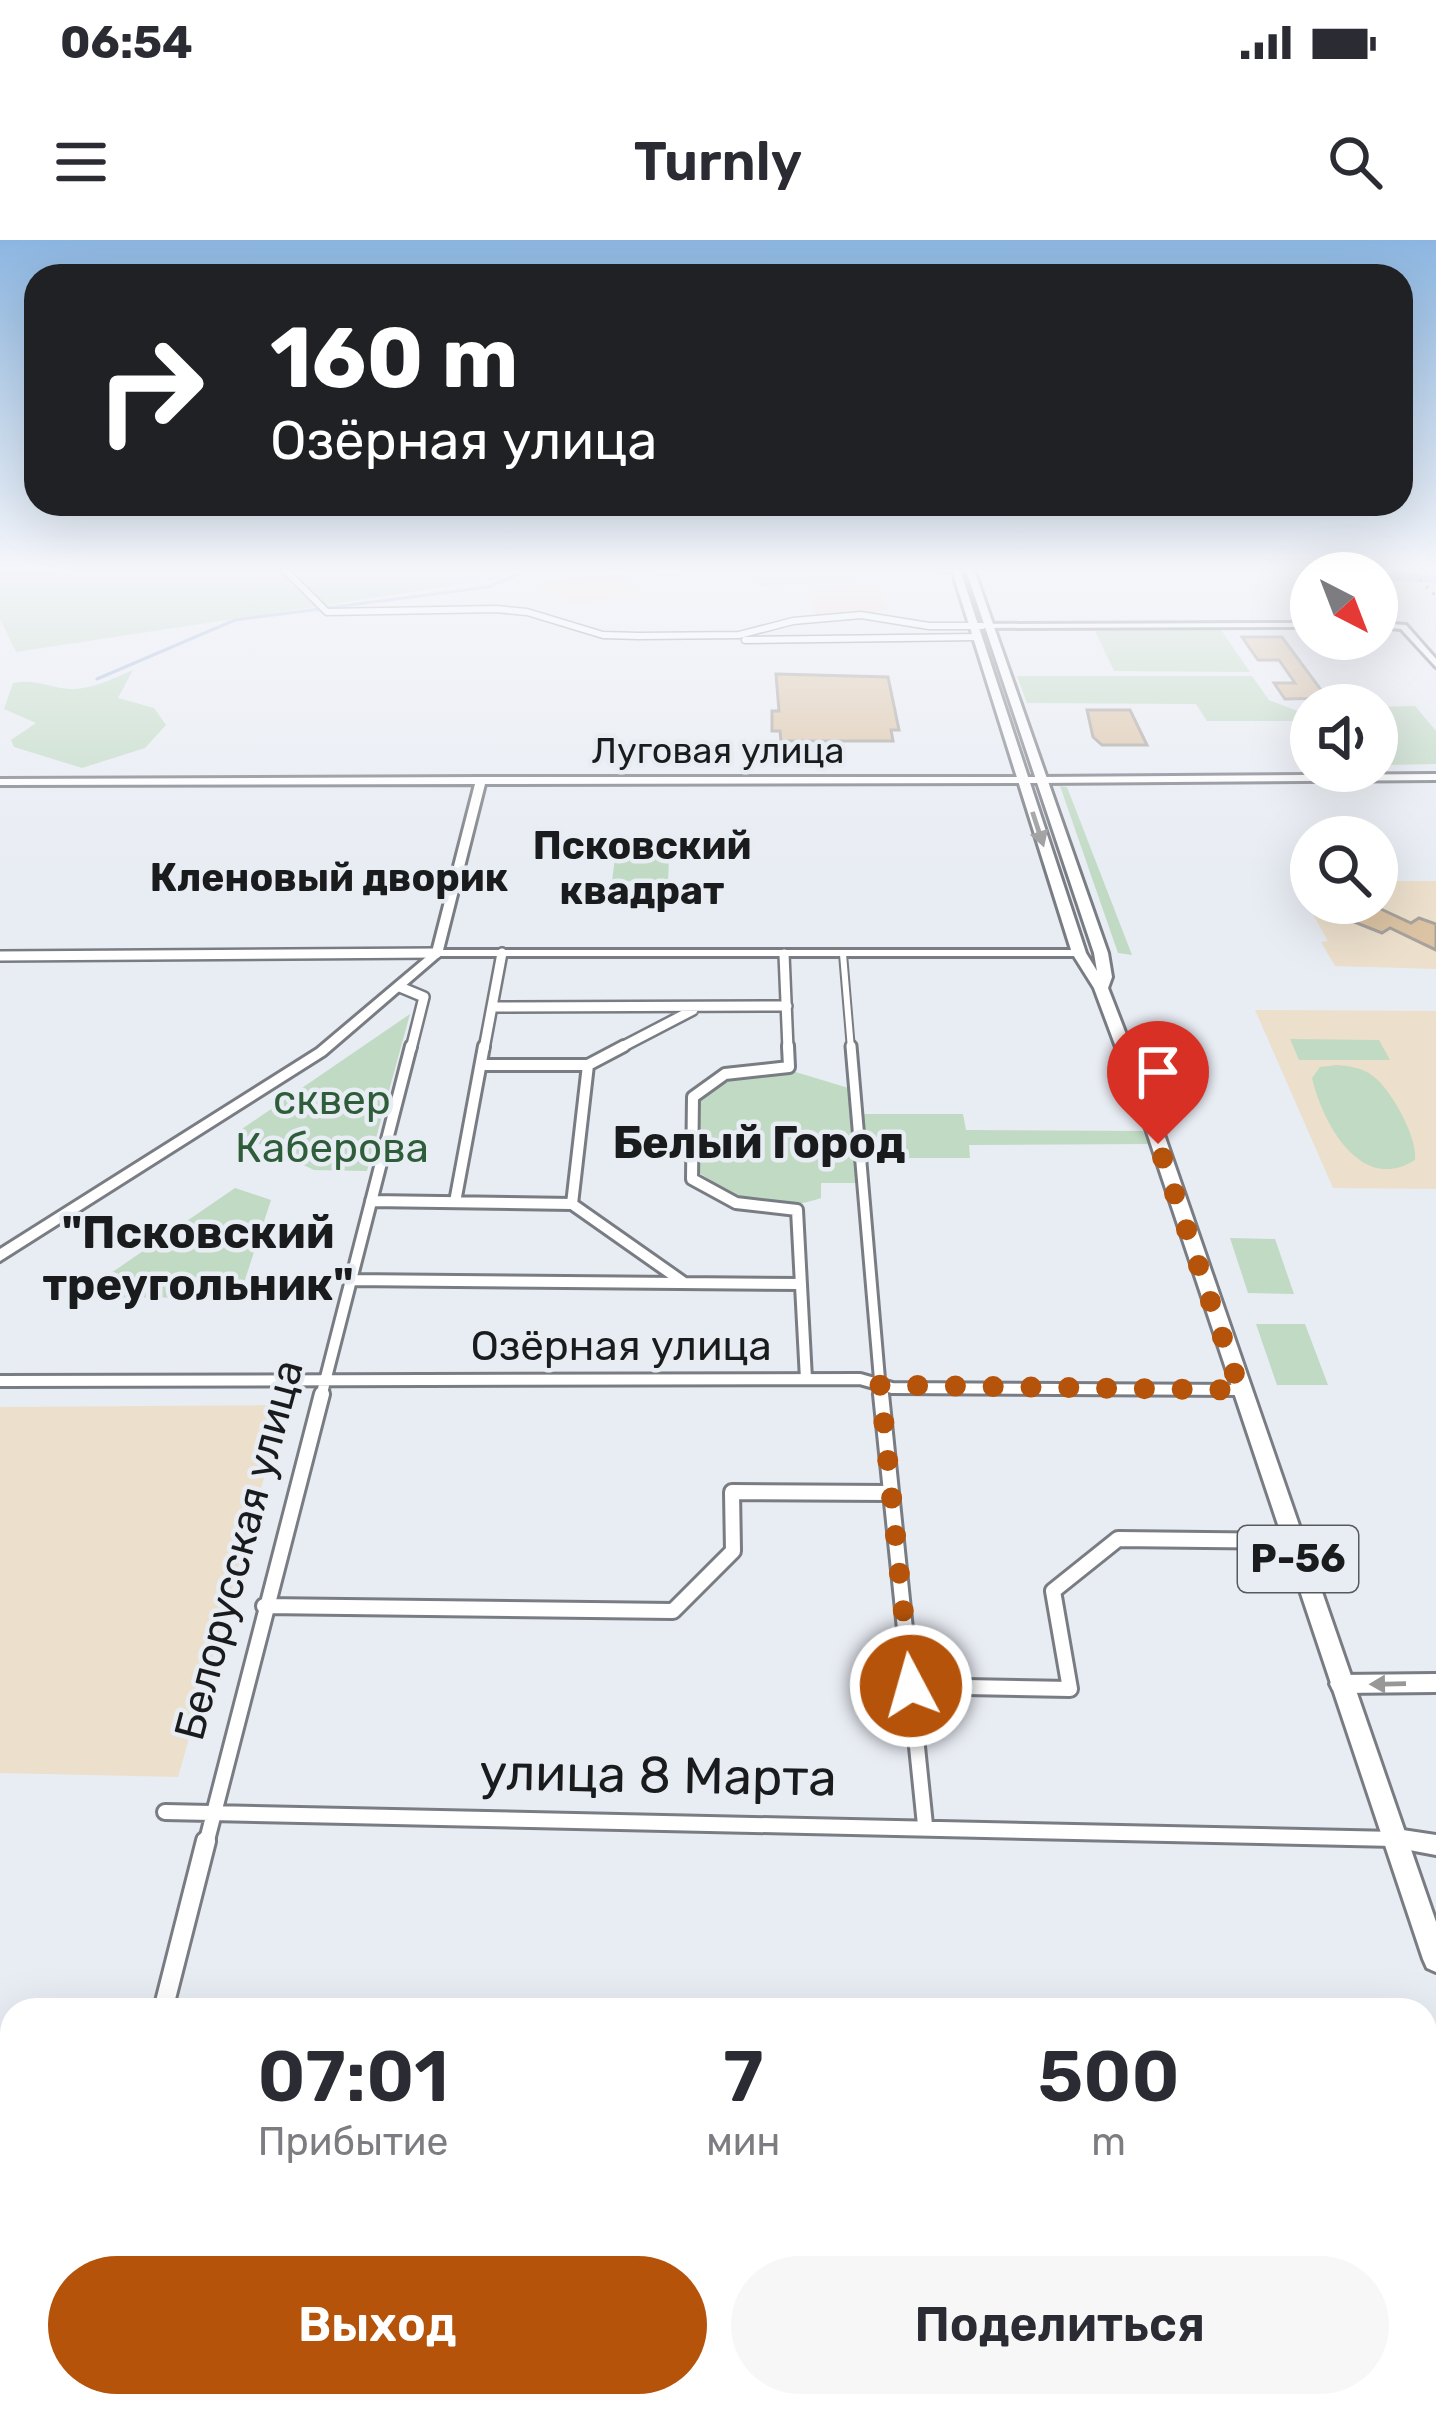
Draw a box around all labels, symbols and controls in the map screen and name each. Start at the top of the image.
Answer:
text: 06:54 [60,16,193,69]
icon: menu [48,129,114,195]
icon: search [1322,129,1388,195]
text: Turnly [634,130,802,194]
text: 160 m [270,308,518,408]
icon: right [72,312,228,468]
text: Озёрная улица [270,409,657,473]
north arrow [1290,552,1398,660]
map controls [1290,552,1398,924]
button: sound [1290,684,1398,792]
street label: Луговая улица [592,729,844,772]
one-way arrow [1030,811,1048,848]
button: search [1290,816,1398,924]
district label: Псковский квадрат [533,823,751,914]
district label: Кленовый дворик [150,855,508,901]
pin [1107,1021,1209,1144]
icon: arrive [1125,1039,1191,1105]
park label: сквер Каберова [235,1075,429,1173]
district label: Белый Город [613,1116,905,1169]
district label: "Псковский треугольник" [42,1206,354,1311]
street label: Озёрная улица [470,1321,772,1371]
street label: Белорусская улица [164,1355,314,1745]
road number: Р-56 [1238,1526,1358,1592]
position arrow [848,1623,974,1749]
one-way arrow [1368,1674,1406,1694]
street label: улица 8 Марта [479,1741,837,1809]
text: 07:01 [257,2034,449,2119]
text: 7 [723,2034,763,2119]
text: 500 [1038,2034,1180,2119]
text: Прибытие [258,2119,448,2165]
text: мин [706,2119,780,2165]
text: m [1091,2119,1126,2165]
button: Выход [48,2256,707,2394]
button: Поделиться [731,2256,1389,2394]

